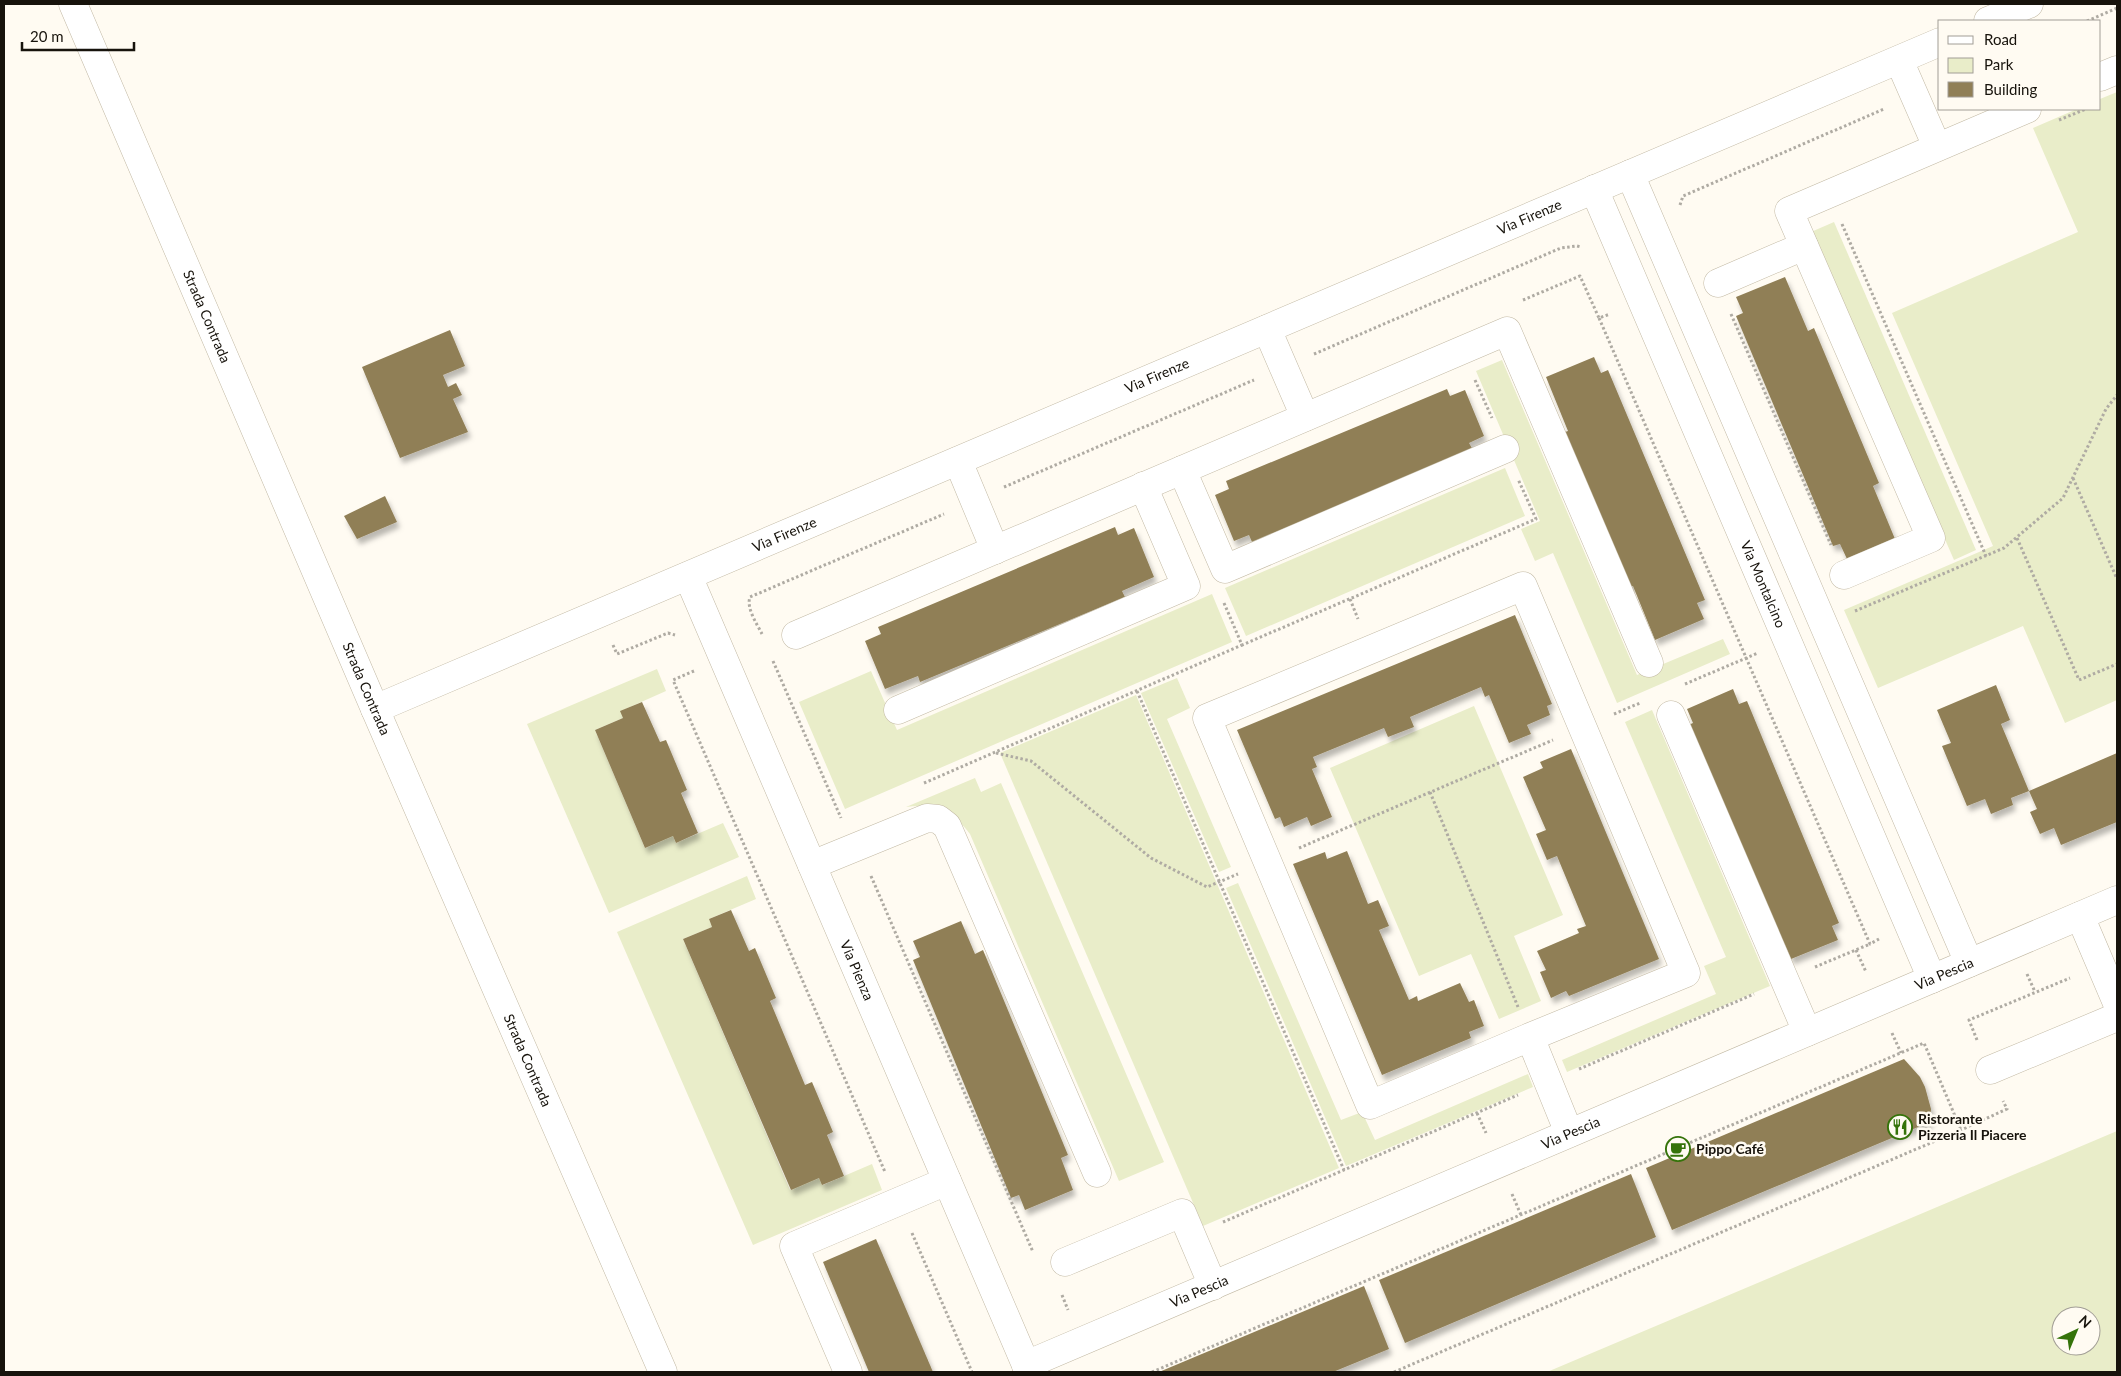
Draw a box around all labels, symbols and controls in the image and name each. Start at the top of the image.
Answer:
scale bar [22,20,135,52]
legend [1938,20,2101,110]
text: 20 m [30,27,64,45]
text: Road [1984,30,2017,48]
text: Park [1984,55,2014,73]
text: Building [1984,80,2037,98]
street label: Via Firenze [1495,195,1564,238]
street label: Strada Contrada [180,267,235,365]
street label: Via Firenze [1122,354,1192,396]
street label: Via Firenze [749,513,819,555]
street label: Via Montalcino [1737,538,1790,630]
street label: Strada Contrada [339,640,394,738]
street label: Via Pienza [837,938,878,1003]
street label: Via Pescia [1912,953,1976,993]
street label: Strada Contrada [500,1011,556,1109]
place label: Ristorante Pizzeria Il Piacere [1918,1110,2027,1143]
street label: Via Pescia [1539,1112,1602,1152]
restaurant icon: Ristorante Pizzeria Il Piacere [1887,1114,1913,1140]
cafe icon: Pippo Café [1665,1136,1691,1162]
place label: Pippo Café [1696,1140,1765,1157]
street label: Via Pescia [1167,1271,1231,1311]
north arrow [2051,1306,2101,1356]
text: N [2076,1311,2095,1331]

